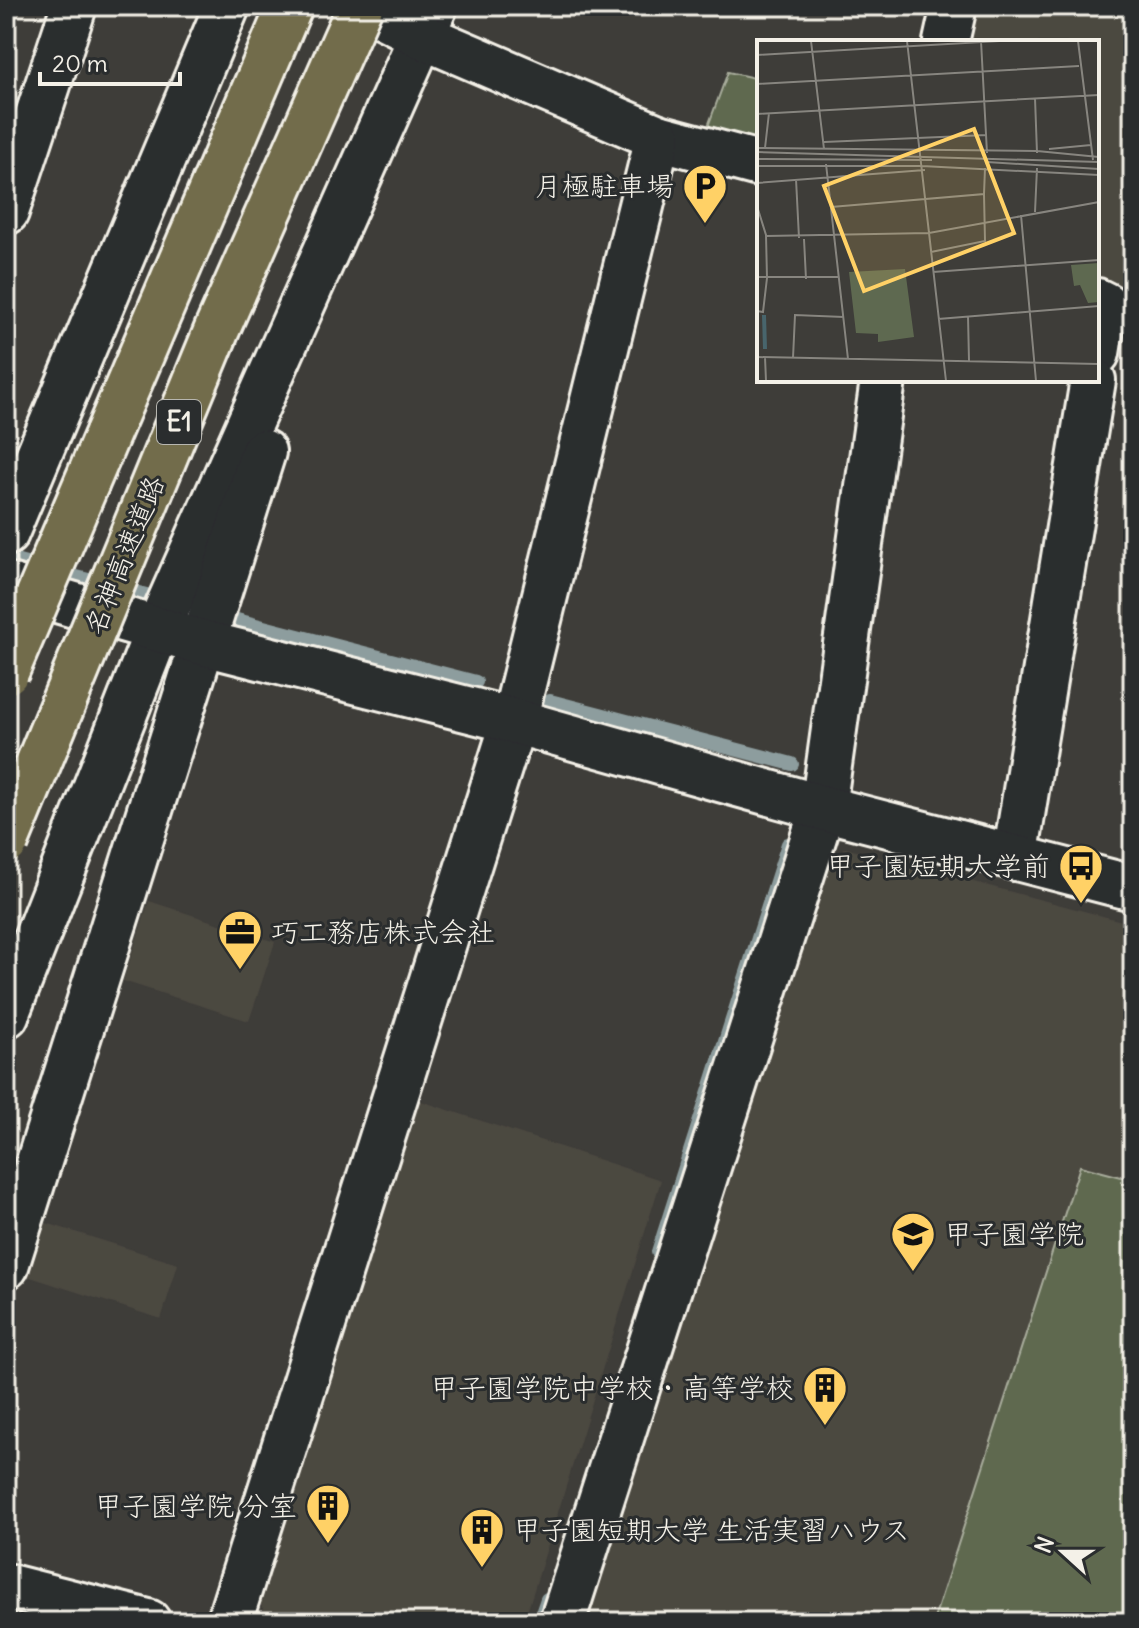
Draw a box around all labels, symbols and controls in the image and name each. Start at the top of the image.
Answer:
scale bar [40,36,180,86]
inset map [757,40,1099,382]
text: 20 m [52,48,108,78]
parking icon: 月極駐車場 [681,162,729,225]
place label: 月極駐車場 [534,168,674,204]
road number: E1 [157,400,201,444]
street label: 名神高速道路 [76,470,172,640]
bus stop icon: 甲子園短期大学前 [1057,842,1105,905]
place label: 甲子園短期大学前 [826,848,1050,884]
office icon: 巧工務店株式会社 [216,908,264,971]
place label: 巧工務店株式会社 [271,914,495,950]
school or university icon: 甲子園学院 [889,1210,937,1273]
place label: 甲子園学院 [944,1216,1084,1252]
building icon: 甲子園学院中学校・高等学校 [801,1364,849,1427]
place label: 甲子園学院中学校・高等学校 [430,1370,794,1406]
building icon: 甲子園学院 分室 [304,1482,352,1545]
place label: 甲子園学院 分室 [94,1488,297,1524]
building icon: 甲子園短期大学 生活実習ハウス [458,1506,506,1569]
place label: 甲子園短期大学 生活実習ハウス [513,1512,910,1548]
north arrow [1023,1512,1103,1592]
text: N [1029,1533,1060,1557]

